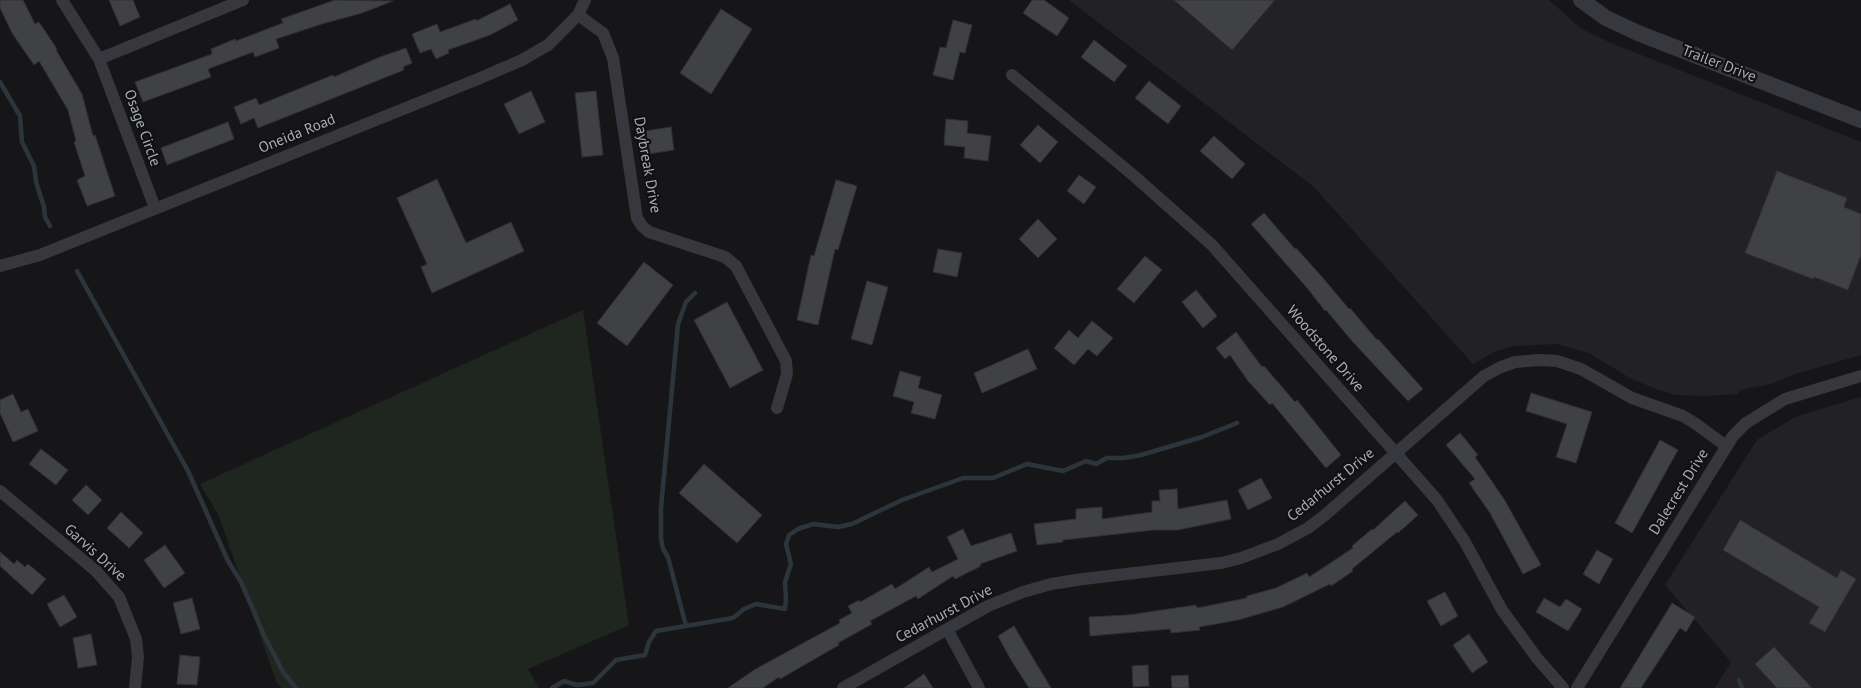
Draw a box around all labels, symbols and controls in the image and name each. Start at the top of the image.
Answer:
street label: Trailer Drive [1679,42,1759,86]
street label: Osage Circle [120,87,164,169]
street label: Oneida Road [256,110,338,158]
street label: Daybreak Drive [630,116,664,214]
street label: Woodstone Drive [1283,302,1367,396]
street label: Cedarhurst Drive [1284,444,1378,526]
street label: Dalecrest Drive [1646,446,1712,538]
street label: Garvis Drive [60,521,130,585]
street label: Cedarhurst Drive [893,581,995,647]

